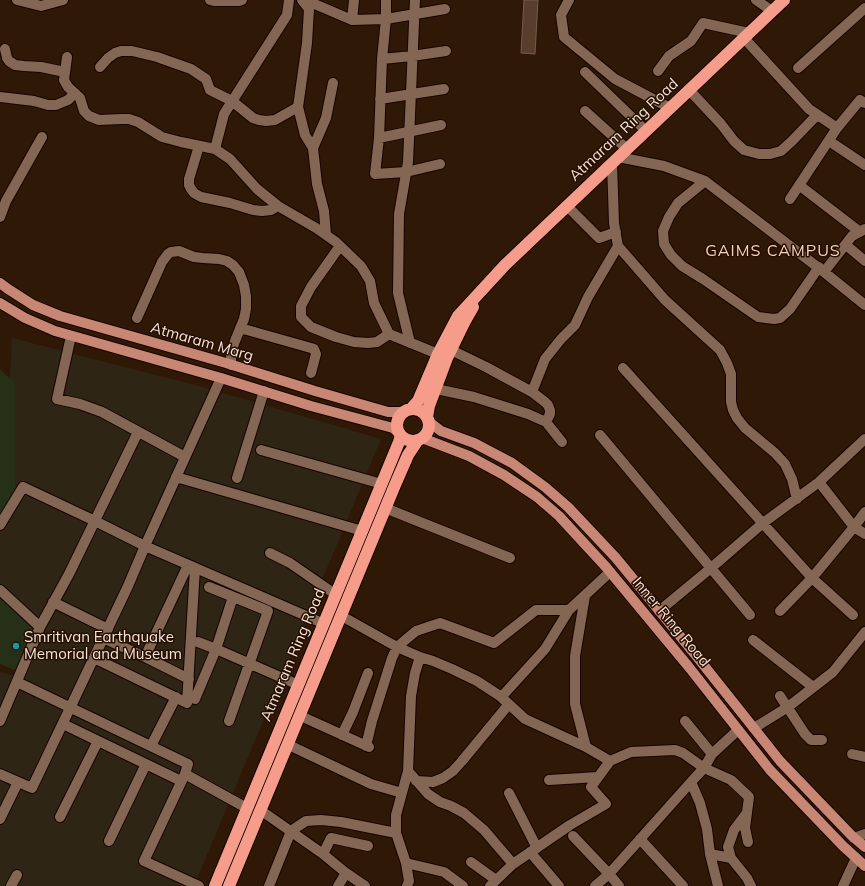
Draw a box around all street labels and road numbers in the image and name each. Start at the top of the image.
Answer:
street label: Atmaram Ring Road [566,75,682,185]
street label: Atmaram Marg [149,319,255,365]
street label: Inner Ring Road [628,574,714,670]
street label: Atmaram Ring Road [257,586,329,724]

